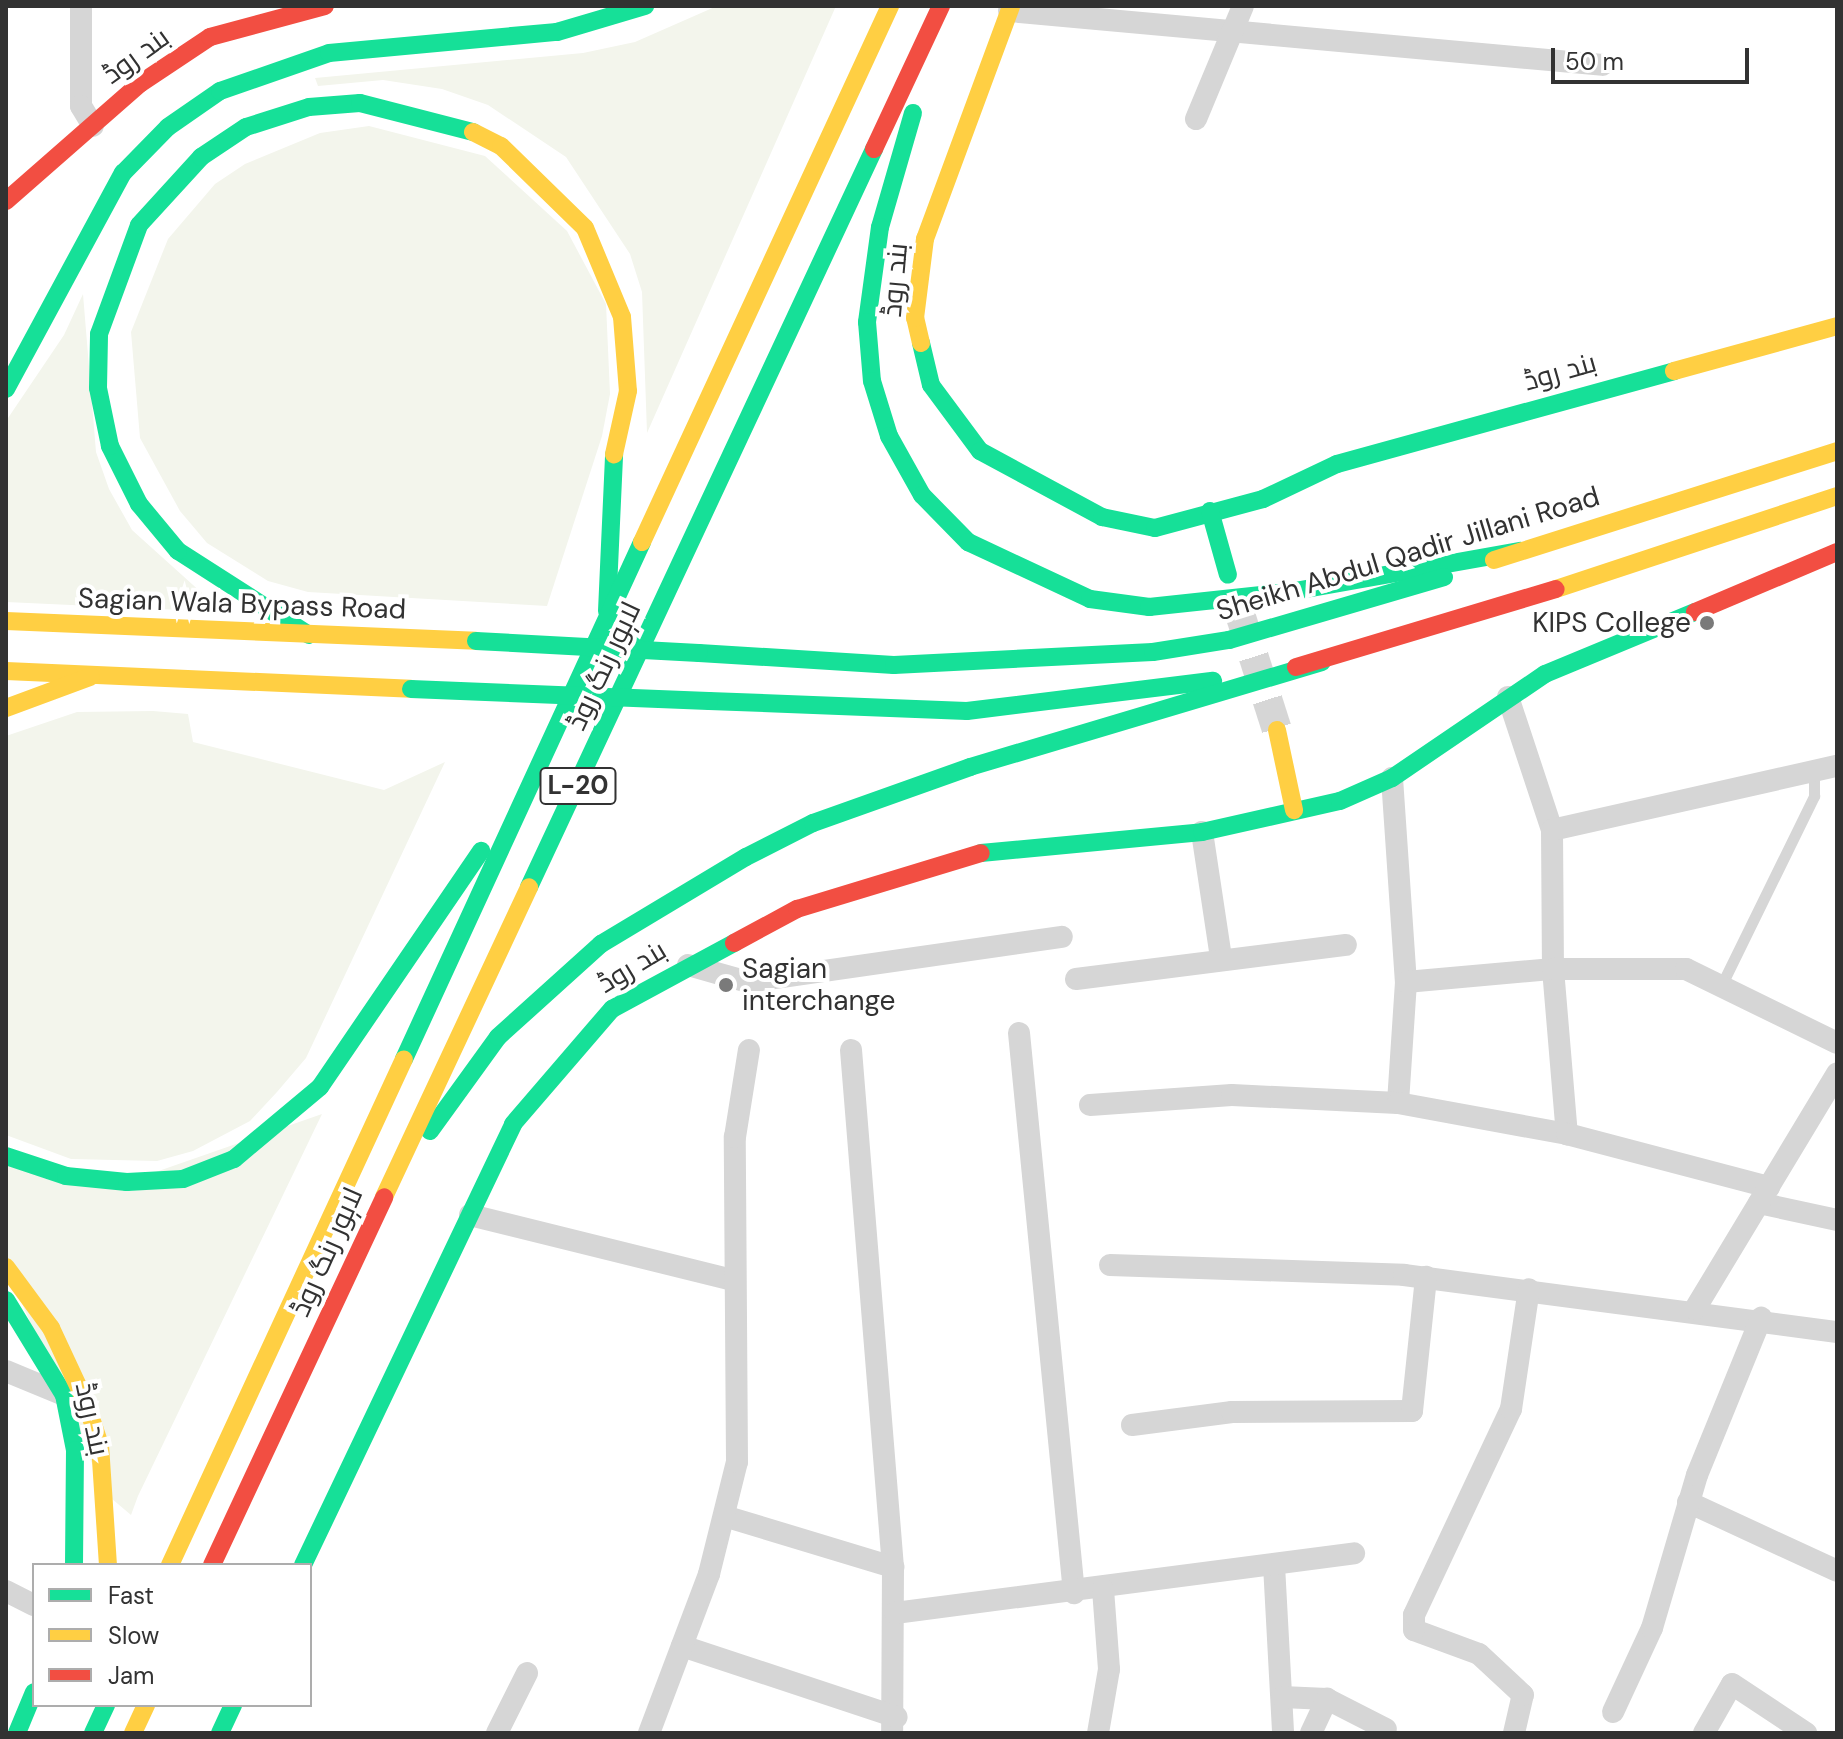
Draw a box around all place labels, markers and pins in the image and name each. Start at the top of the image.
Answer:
place label: KIPS College [1532,606,1691,640]
marker: KIPS College [1698,614,1716,632]
place label: Sagian interchange [742,952,895,1018]
marker: Sagian interchange [717,976,735,994]

